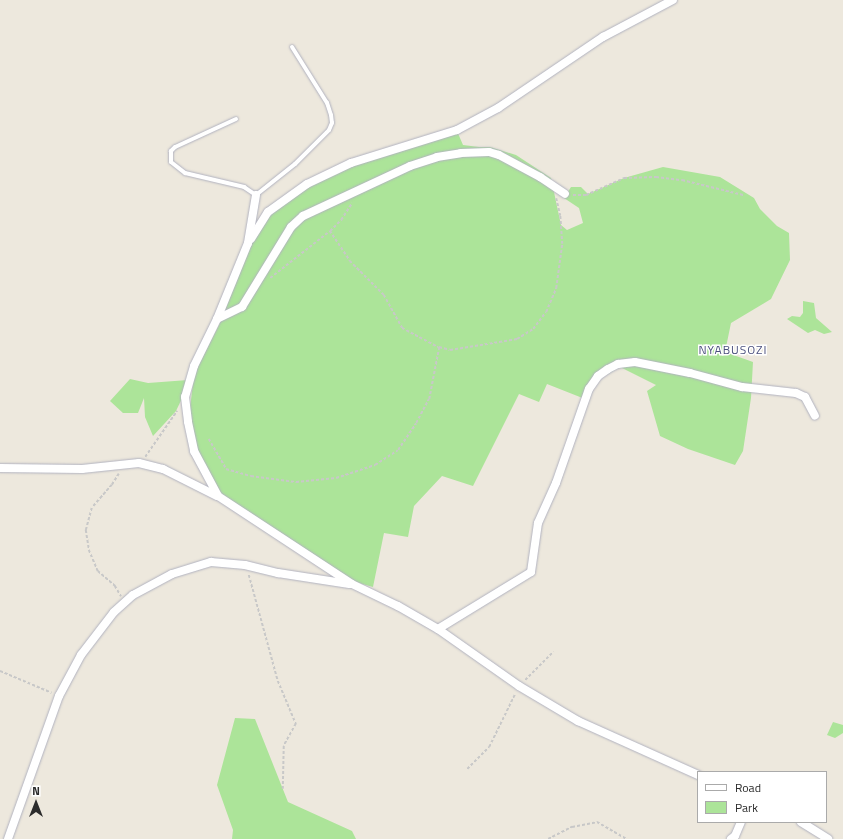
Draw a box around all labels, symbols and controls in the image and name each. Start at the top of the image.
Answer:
district label: NYABUSOZI [698,343,768,357]
legend [697,771,827,823]
text: Road [735,778,761,797]
north arrow [16,783,56,823]
text: N [32,783,40,799]
text: Park [735,798,758,817]

